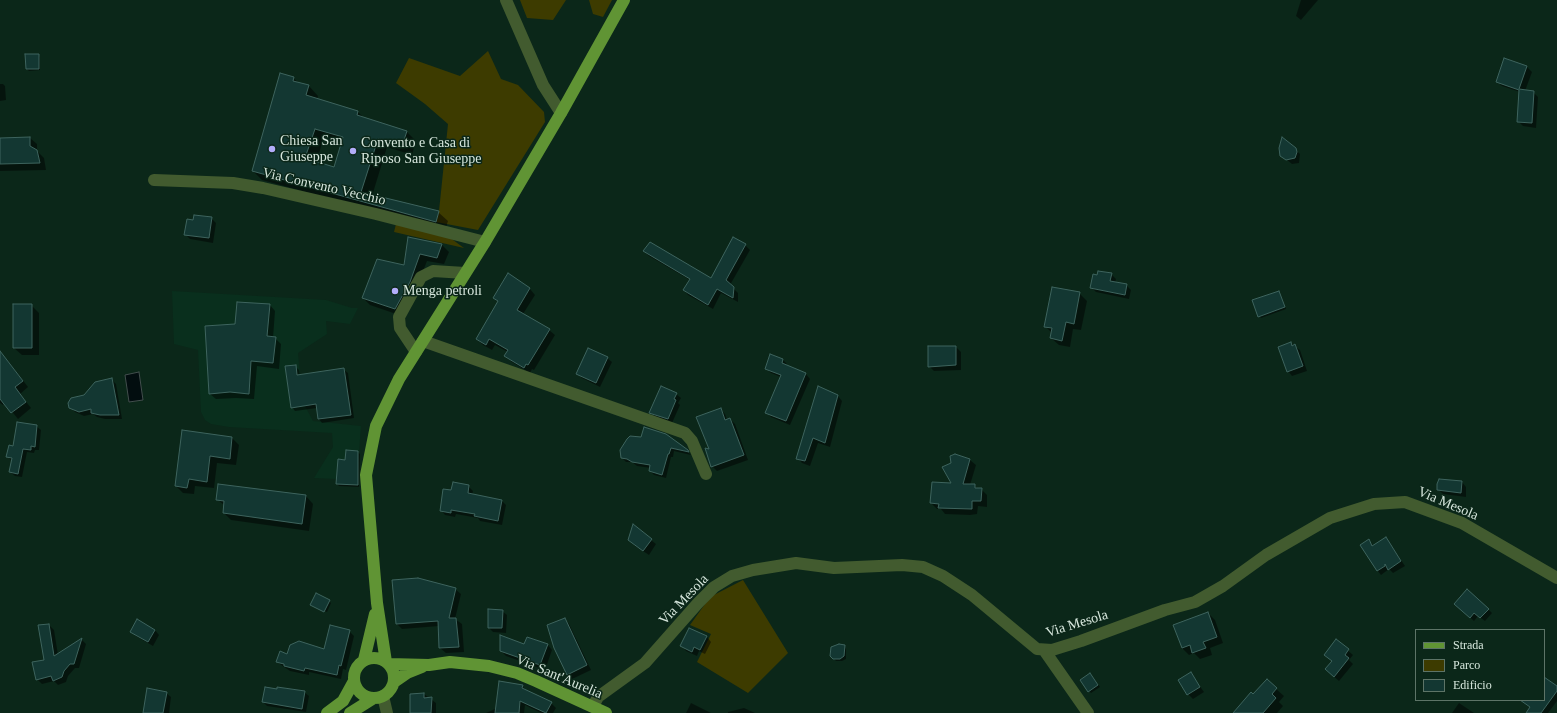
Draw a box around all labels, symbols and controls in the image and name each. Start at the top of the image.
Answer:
place label: Chiesa San Giuseppe [280,133,343,166]
place label: Convento e Casa di Riposo San Giuseppe [361,135,482,168]
marker: Chiesa San Giuseppe [267,144,277,154]
marker: Convento e Casa di Riposo San Giuseppe [348,146,358,156]
street label: Via Convento Vecchio [261,165,387,209]
place label: Menga petroli [403,283,482,299]
marker: Menga petroli [390,286,400,296]
street label: Via Mesola [1415,484,1481,524]
street label: Via Mesola [656,571,712,629]
street label: Via Mesola [1044,607,1110,641]
legend [1415,629,1545,701]
text: Strada [1453,638,1484,652]
street label: Via Sant'Aurelia [513,651,605,703]
text: Parco [1453,658,1480,672]
text: Edificio [1453,678,1492,692]

